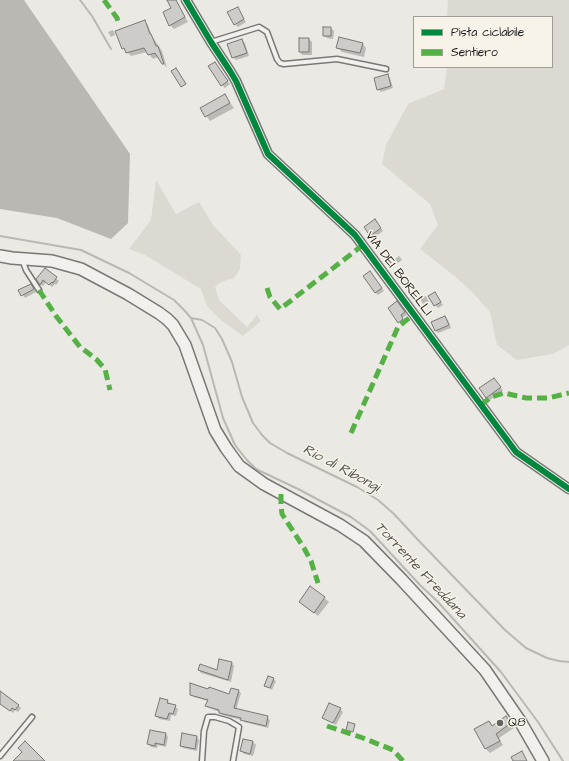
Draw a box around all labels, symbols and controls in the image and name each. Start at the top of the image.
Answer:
legend [413,16,553,68]
text: Pista ciclabile [451,24,524,41]
text: Sentiero [451,44,498,61]
street label: VIA DEI BORELLI [361,229,435,319]
water label: Rio di Ribongi [300,442,382,496]
water label: Torrente Freddana [371,519,469,623]
place label: Q8 [508,715,526,731]
marker: Q8 [495,718,505,728]

